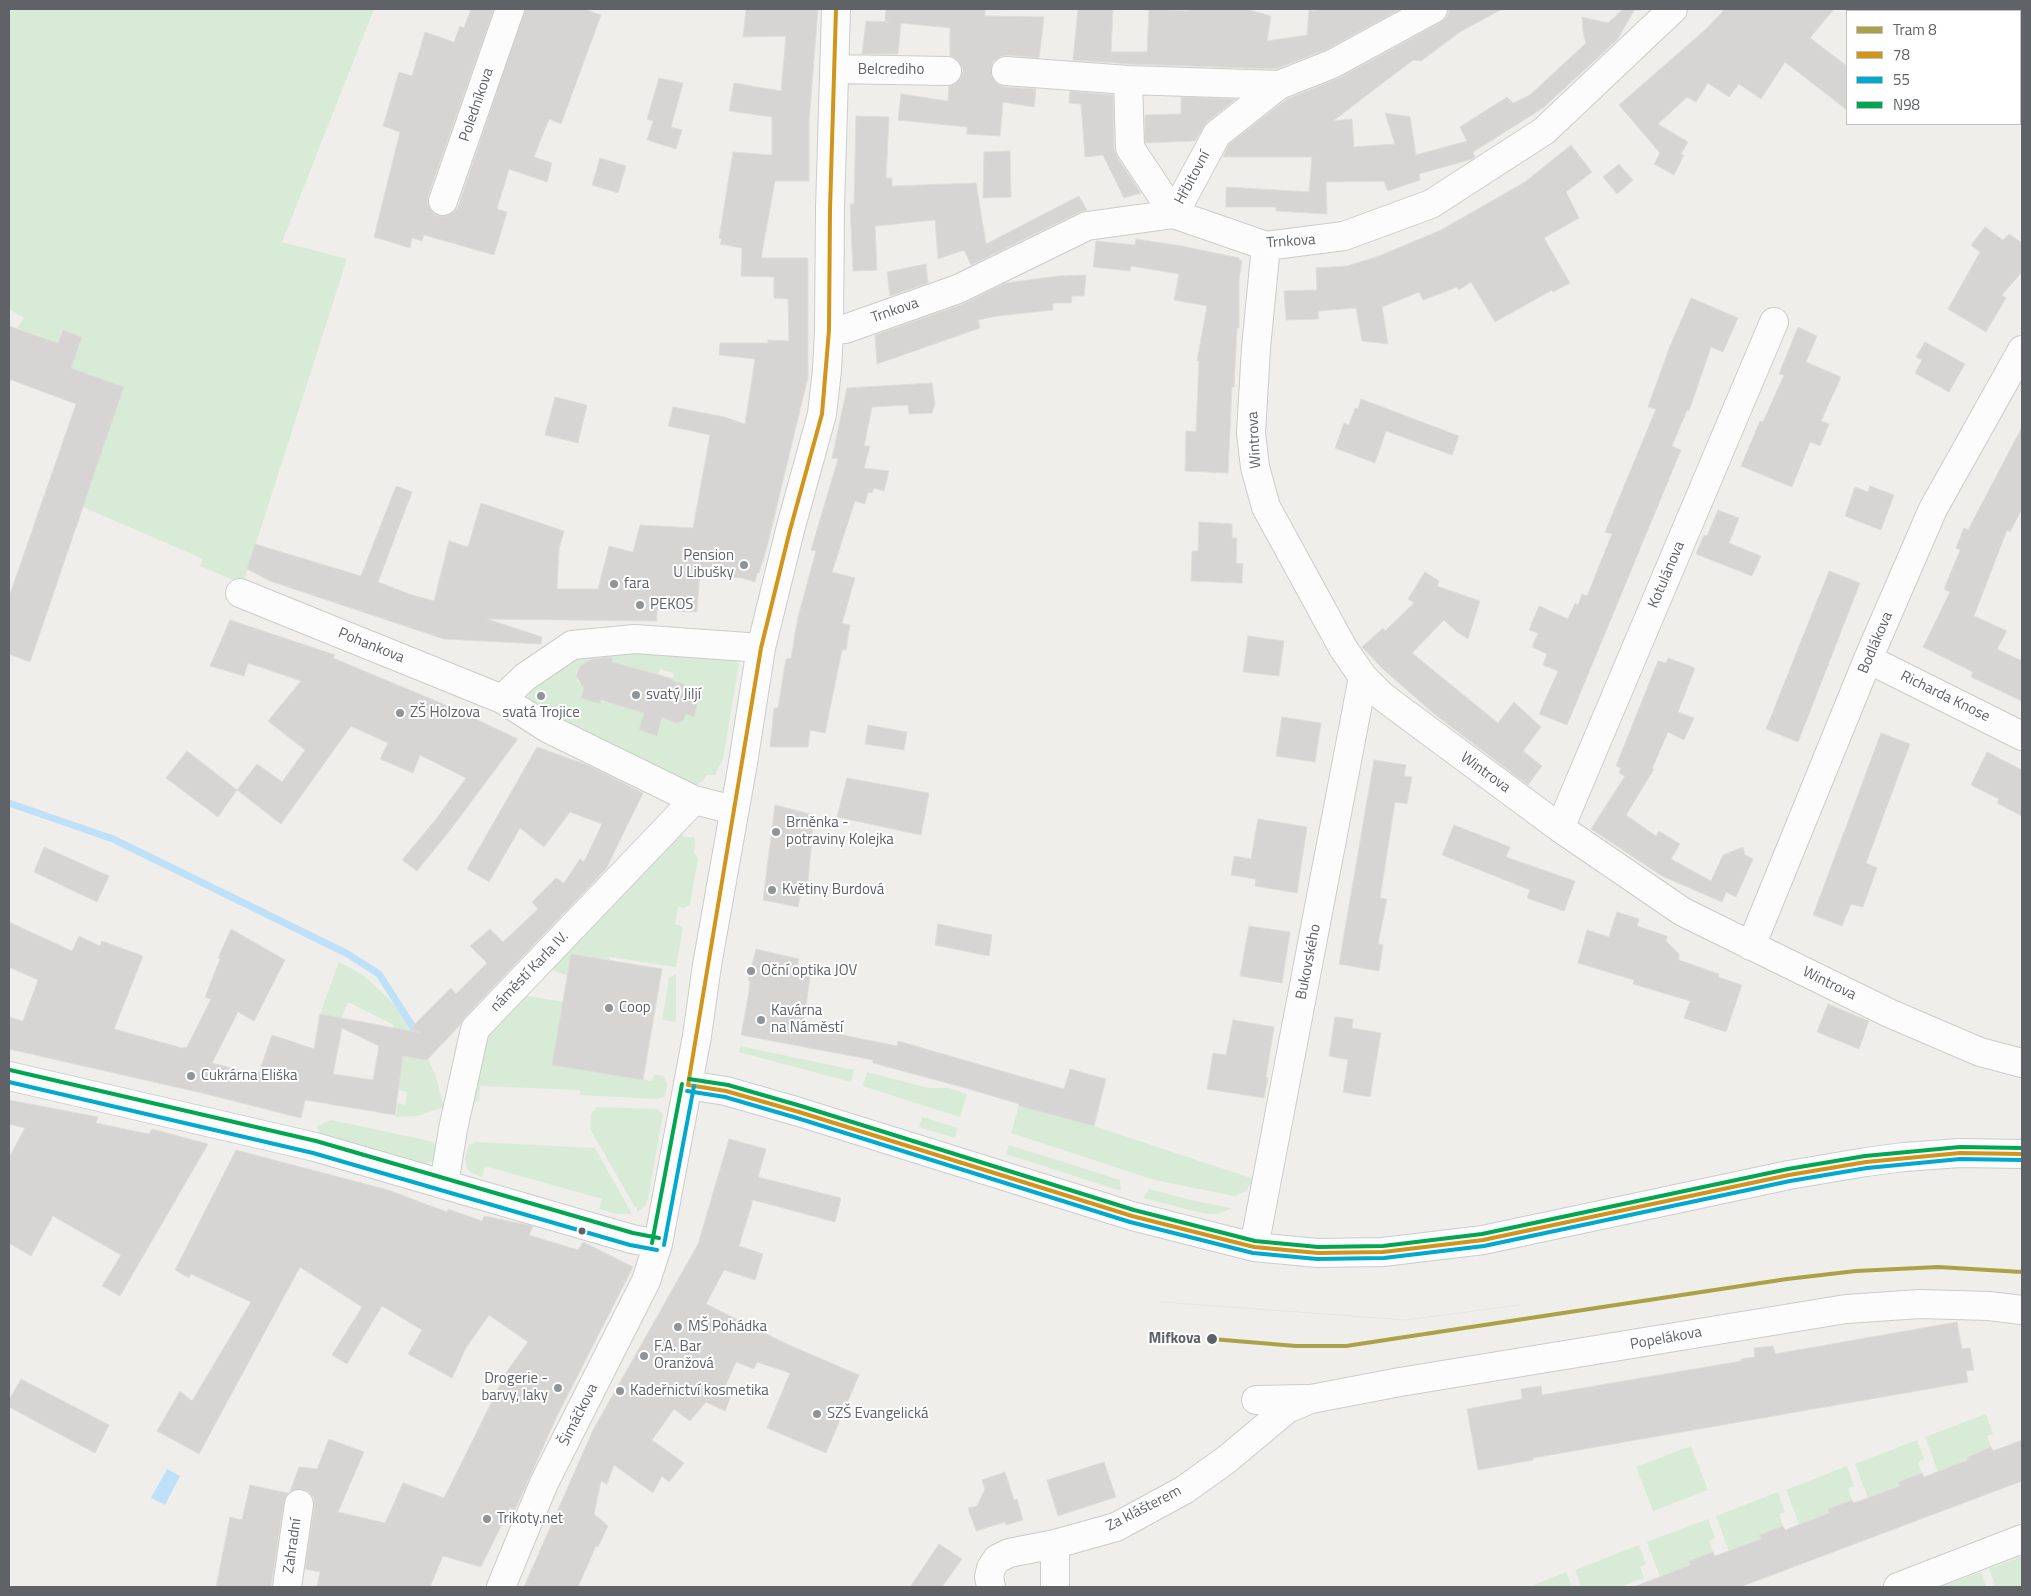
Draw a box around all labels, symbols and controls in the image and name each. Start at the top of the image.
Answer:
legend [1846,10,2021,125]
text: Tram 8 [1893,18,1937,41]
text: 78 [1893,43,1910,66]
street label: Belcrediho [858,61,924,79]
street label: Poledníkova [456,66,498,144]
text: 55 [1893,68,1910,91]
text: N98 [1893,93,1920,116]
street label: Hřbitovní [1171,148,1215,208]
street label: Trnkova [1266,231,1316,253]
street label: Trnkova [869,294,921,328]
street label: Wintrova [1245,411,1265,469]
street label: Kotulánova [1645,539,1689,611]
place label: Pension U Libušky [673,547,734,582]
marker: Pension U Libušky [738,559,750,571]
place label: fara [624,575,649,593]
marker: fara [608,578,620,590]
place label: PEKOS [650,596,693,614]
marker: PEKOS [634,599,646,611]
street label: Bodlákova [1855,609,1897,677]
street label: Pohankova [335,625,407,667]
street label: Richarda Knose [1897,668,1993,726]
place label: svatý Jiljí [646,686,701,704]
marker: svatý Jiljí [630,689,642,701]
marker: svatá Trojice [535,690,547,702]
place label: ZŠ Holzova [410,704,480,722]
place label: svatá Trojice [502,704,580,722]
marker: ZŠ Holzova [394,707,406,719]
street label: Wintrova [1457,749,1513,797]
place label: Brněnka - potraviny Kolejka [786,814,894,849]
marker: Brněnka - potraviny Kolejka [770,826,782,838]
place label: Květiny Burdová [782,881,884,899]
marker: Květiny Burdová [766,884,778,896]
street label: Bukovského [1293,923,1325,1001]
street label: náměstí Karla IV. [487,928,573,1016]
place label: Oční optika JOV [761,962,857,980]
street label: Wintrova [1799,963,1859,1005]
marker: Oční optika JOV [745,965,757,977]
place label: Coop [619,999,651,1017]
marker: Coop [603,1002,615,1014]
place label: Kavárna na Náměstí [771,1002,843,1037]
marker: Kavárna na Náměstí [755,1014,767,1026]
place label: Cukrárna Eliška [201,1067,298,1085]
marker: Cukrárna Eliška [185,1070,197,1082]
unlabelled marker [577,1226,587,1236]
place label: MŠ Pohádka [688,1318,767,1336]
marker: MŠ Pohádka [672,1321,684,1333]
street label: Popelákova [1629,1324,1703,1354]
place label: Mifkova [1148,1330,1201,1348]
marker: Mifkova [1205,1332,1219,1346]
place label: F.A. Bar Oranžová [654,1338,714,1373]
marker: F.A. Bar Oranžová [638,1350,650,1362]
place label: Drogerie - barvy, laky [481,1370,548,1405]
street label: Šimáčkova [556,1381,602,1449]
marker: Drogerie - barvy, laky [552,1382,564,1394]
place label: Kadeřnictví kosmetika [630,1382,769,1400]
marker: Kadeřnictví kosmetika [614,1385,626,1397]
place label: SZŠ Evangelická [827,1405,929,1423]
marker: SZŠ Evangelická [811,1408,823,1420]
street label: Za klášterem [1103,1482,1185,1536]
place label: Trikoty.net [497,1510,563,1528]
marker: Trikoty.net [481,1513,493,1525]
street label: Zahradní [280,1517,306,1575]

